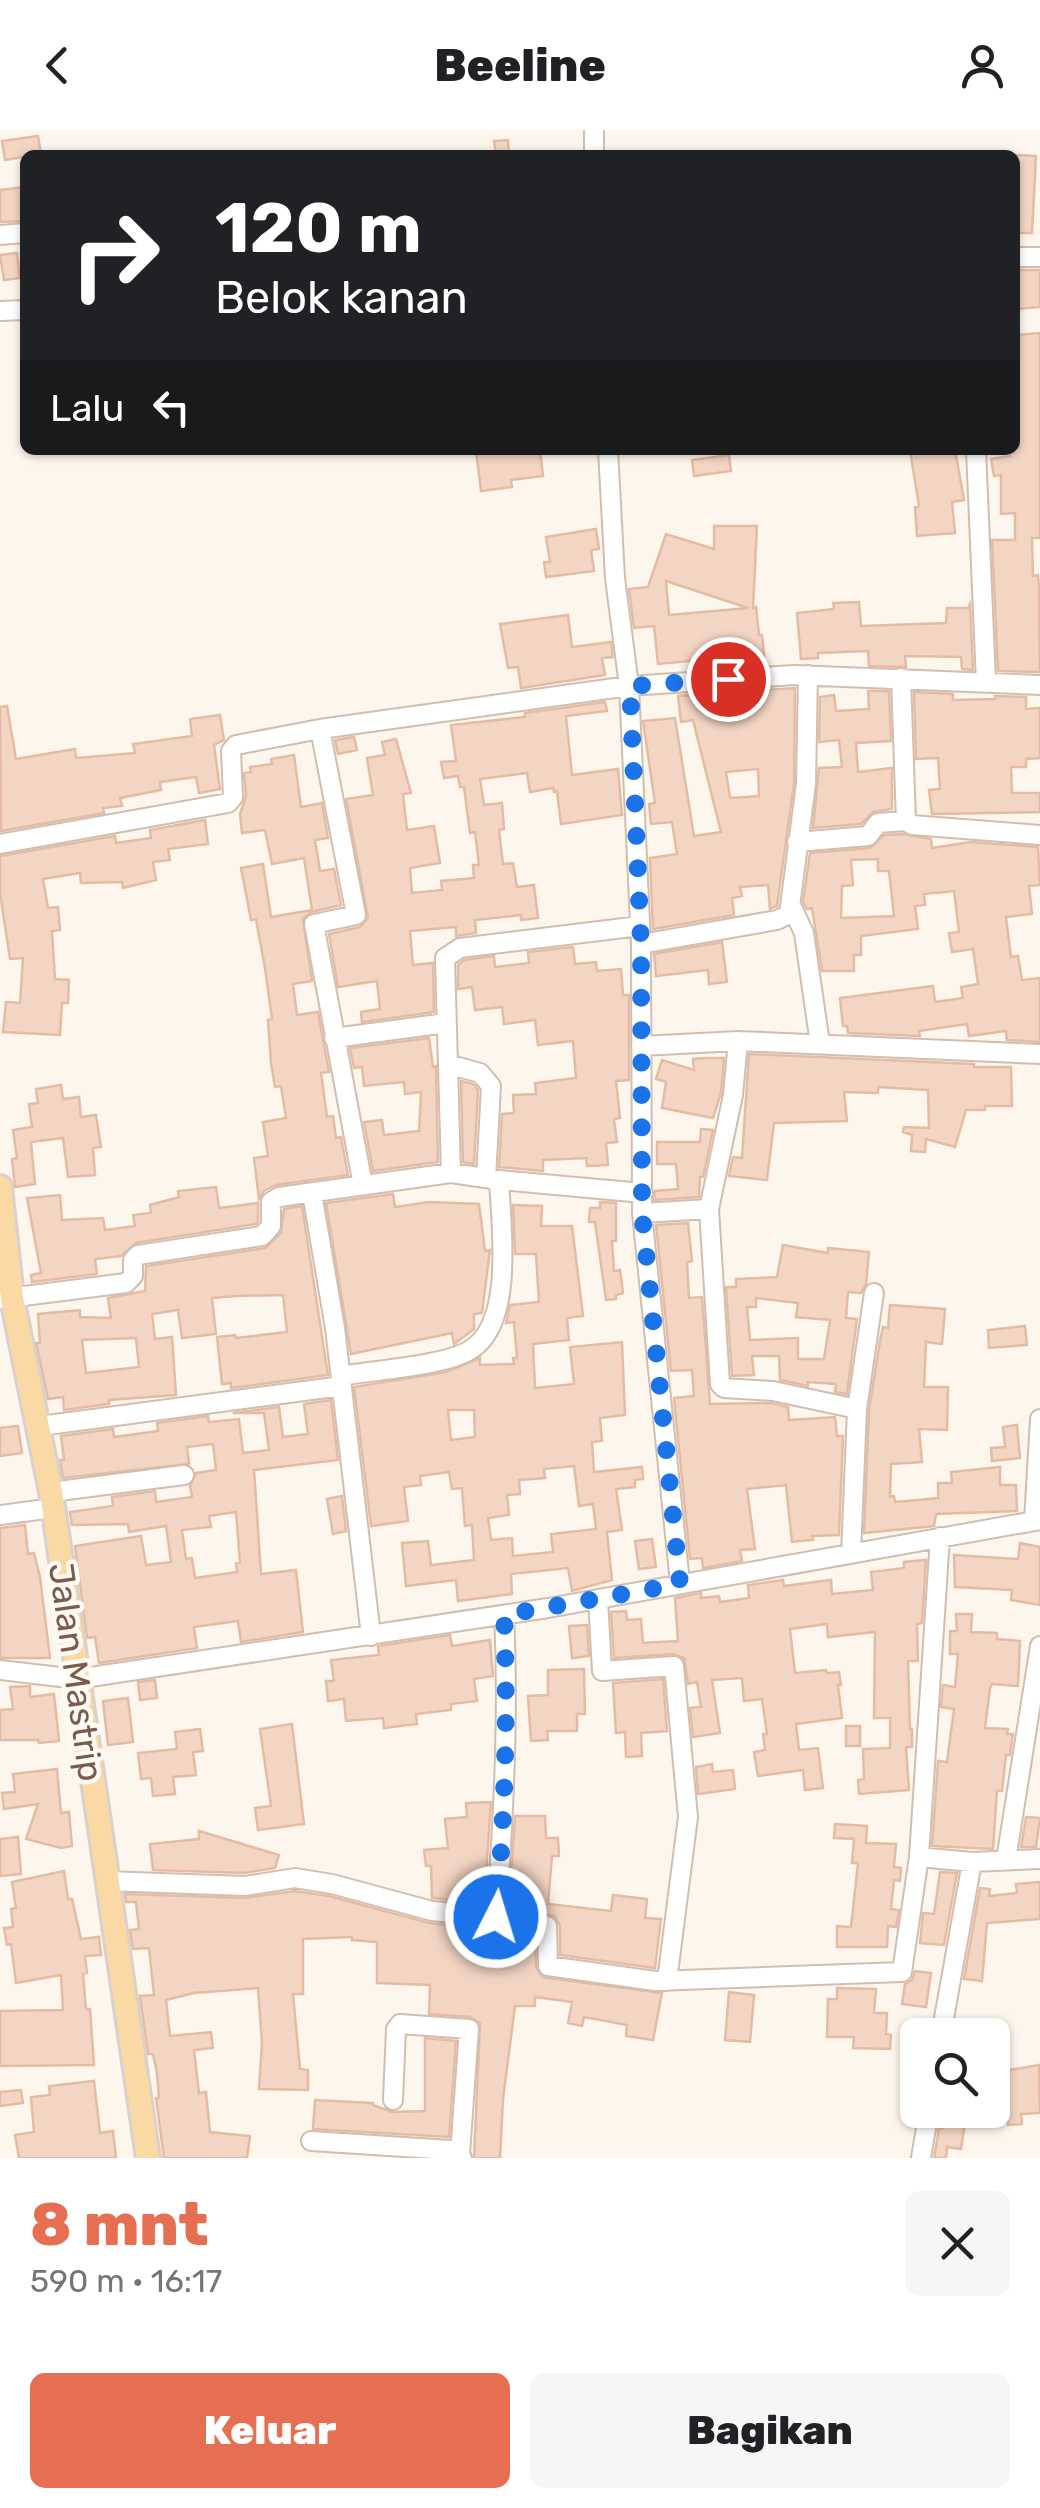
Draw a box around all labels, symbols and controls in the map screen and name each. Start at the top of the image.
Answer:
icon: back [30,38,85,93]
icon: person [955,38,1010,93]
text: Beeline [434,39,606,92]
text: 120 m [215,187,422,270]
icon: right [50,190,180,320]
text: Belok kanan [215,271,468,324]
icon: left [144,380,199,435]
text: Lalu [50,385,124,431]
pin [686,637,771,722]
icon: arrive [701,652,756,707]
street label: Jalan Mastrip [40,1560,112,1784]
position arrow [444,1865,548,1969]
map controls [900,2018,1010,2128]
button: search [900,2018,1010,2128]
text: 8 mnt [30,2189,208,2260]
button: close [905,2191,1010,2296]
text: 590 m · 16:17 [30,2262,222,2300]
button: Keluar [30,2373,510,2488]
button: Bagikan [530,2373,1010,2488]

